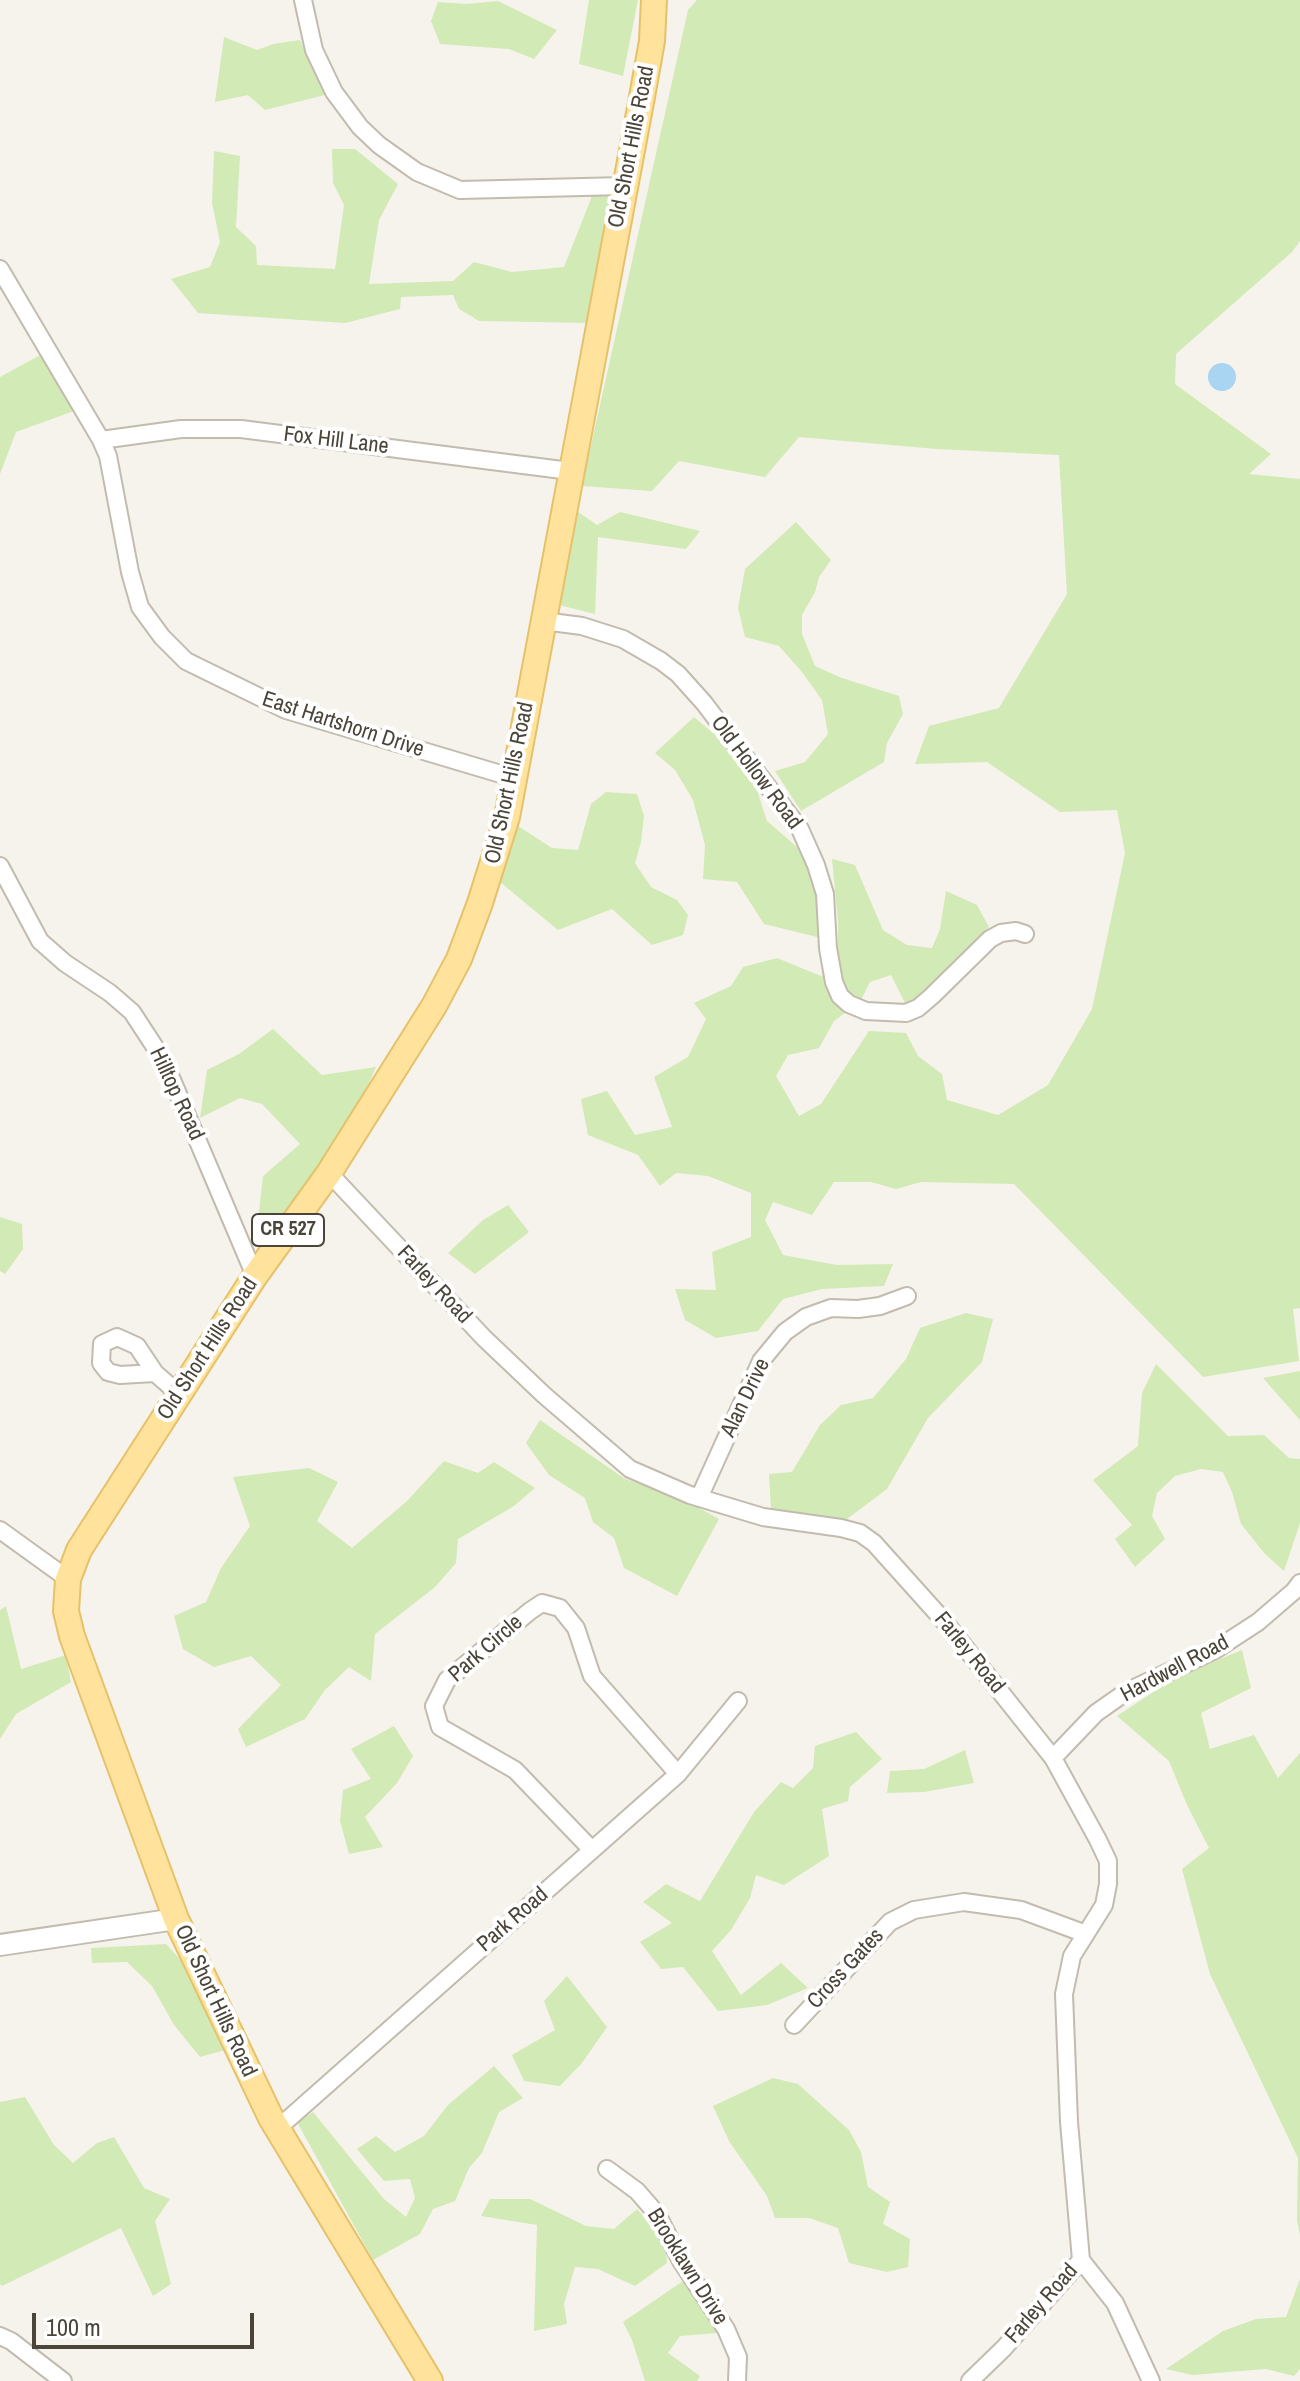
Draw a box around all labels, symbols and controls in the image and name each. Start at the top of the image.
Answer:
street label: Old Short Hills Road [603,64,661,230]
street label: Fox Hill Lane [282,421,390,461]
street label: East Hartshorn Drive [259,686,427,764]
street label: Old Short Hills Road [480,700,540,866]
street label: Old Hollow Road [705,711,807,835]
street label: Hilltop Road [143,1043,209,1145]
road number: CR 527 [252,1214,324,1246]
street label: Farley Road [391,1240,477,1330]
street label: Old Short Hills Road [152,1273,264,1425]
street label: Alan Drive [716,1354,776,1442]
street label: Farley Road [928,1607,1010,1699]
street label: Park Circle [444,1610,528,1688]
street label: Hardwell Road [1117,1630,1233,1708]
street label: Park Road [472,1882,554,1958]
street label: Old Short Hills Road [168,1921,262,2081]
street label: Cross Gates [802,1923,890,2015]
street label: Brooklawn Drive [641,2204,733,2330]
street label: Farley Road [1000,2259,1084,2349]
scale bar [36,2297,258,2347]
text: 100 m [46,2311,101,2343]

